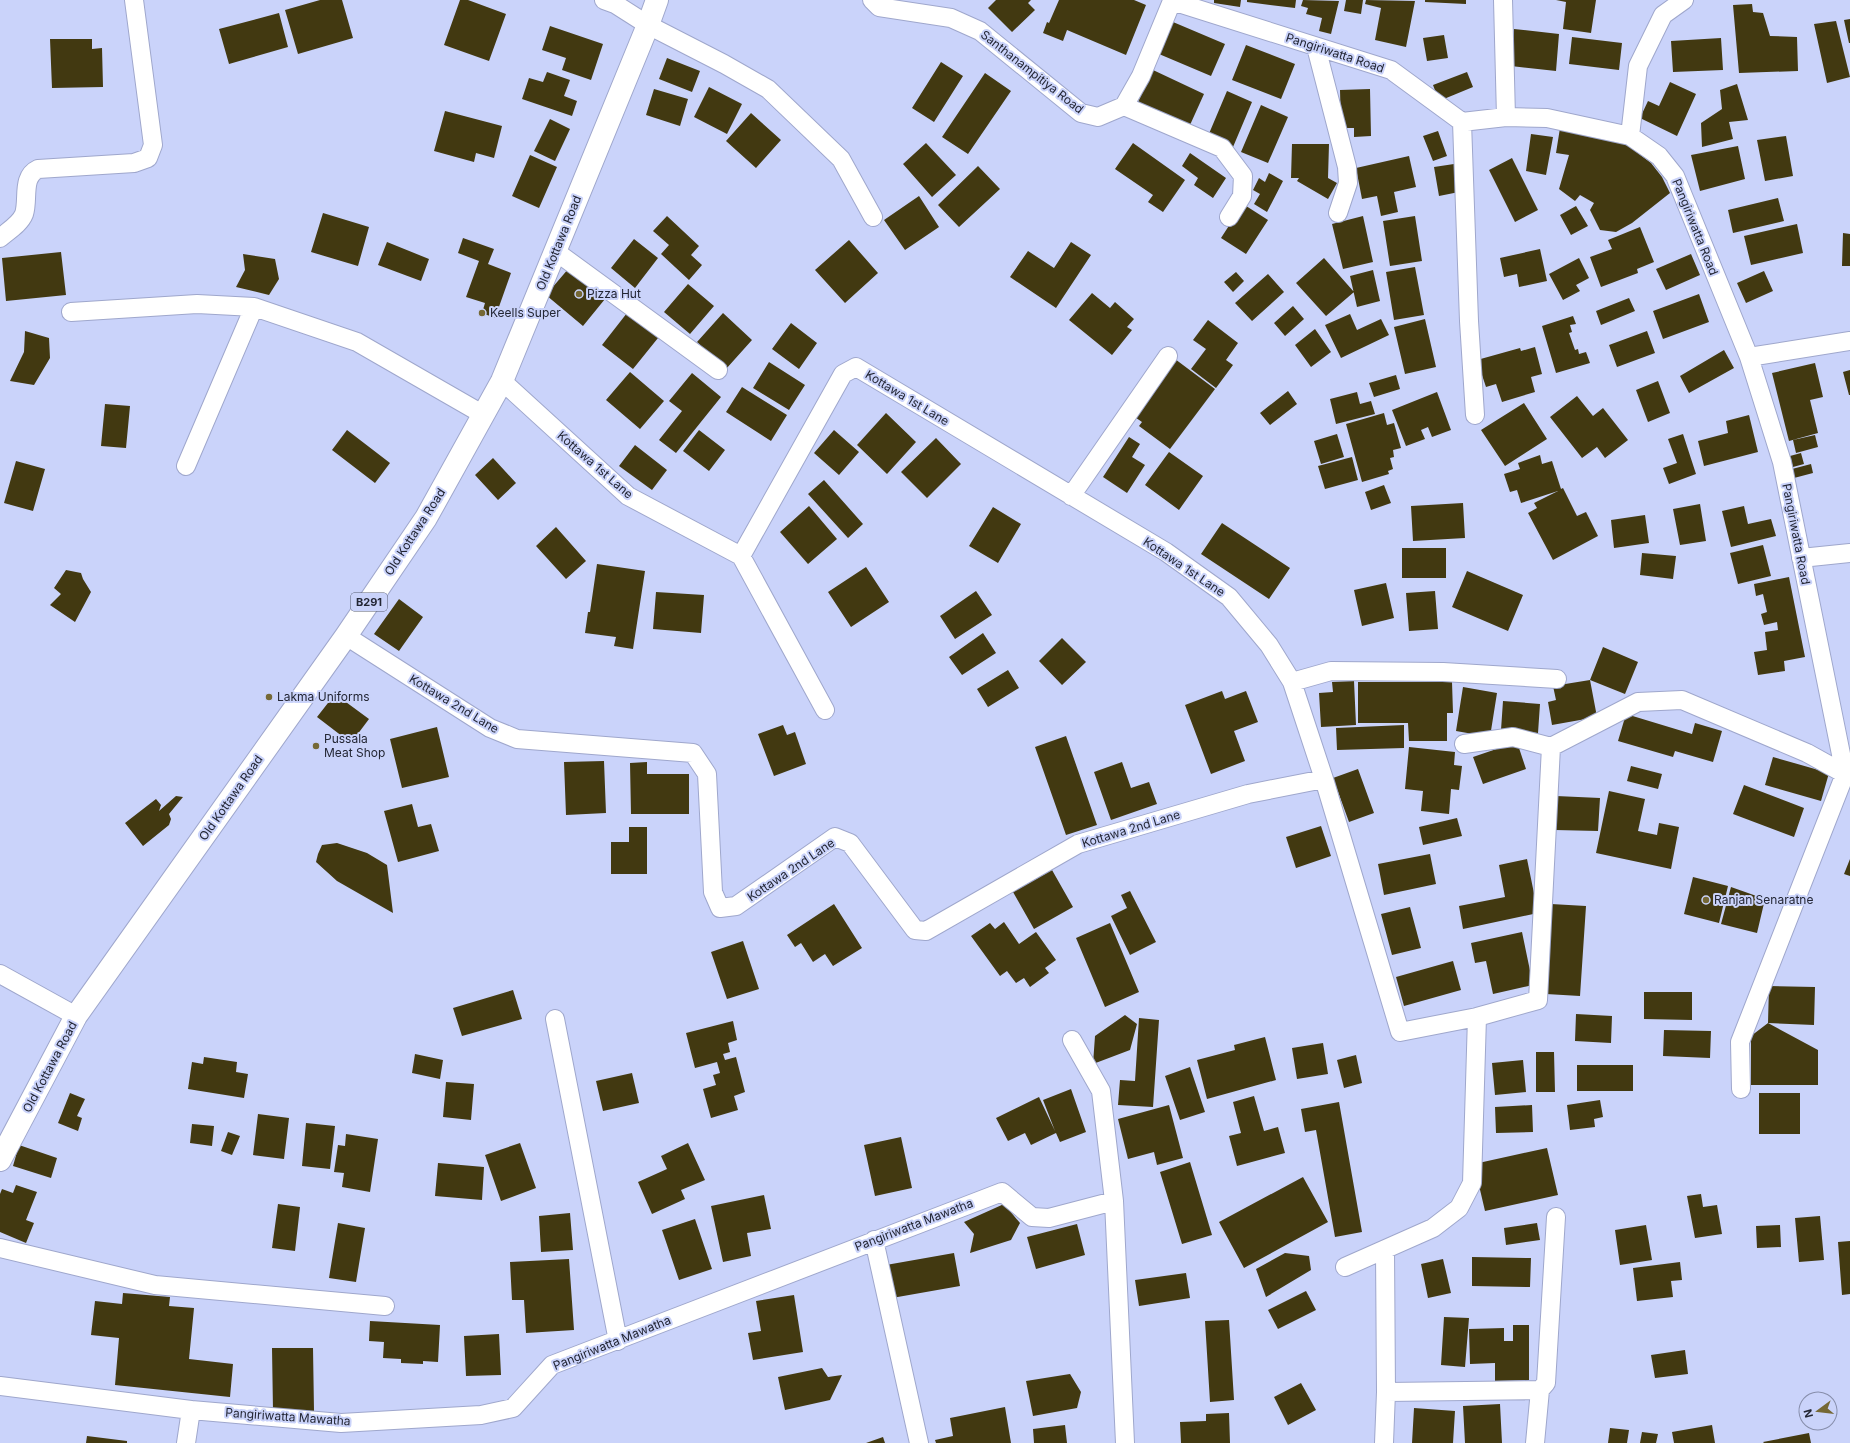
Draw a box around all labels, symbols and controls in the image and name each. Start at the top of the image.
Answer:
street label: Santhanampitiya Road [978,27,1087,116]
street label: Pangiriwatta Road [1284,30,1386,76]
street label: Pangiriwatta Road [1669,176,1722,277]
street label: Old Kottawa Road [533,193,584,292]
place label: Pizza Hut [587,286,641,301]
marker: Pizza Hut [574,289,584,299]
place label: Keells Super [490,305,561,320]
marker: Keells Super [477,308,487,318]
street label: Kottawa 1st Lane [863,367,952,429]
street label: Kottawa 1st Lane [554,428,636,502]
street label: Pangiriwatta Road [1779,482,1814,586]
street label: Old Kottawa Road [381,485,448,578]
street label: Kottawa 1st Lane [1141,534,1228,599]
road number: B291 [351,593,387,611]
street label: Kottawa 2nd Lane [407,671,502,736]
place label: Lakma Uniforms [277,689,370,704]
marker: Lakma Uniforms [264,692,274,702]
place label: Pussala Meat Shop [324,731,385,760]
marker: Pussala Meat Shop [311,741,321,751]
street label: Old Kottawa Road [196,752,266,843]
street label: Kottawa 2nd Lane [1080,806,1182,851]
street label: Kottawa 2nd Lane [744,835,837,904]
place label: Ranjan Senaratne [1714,892,1813,907]
marker: Ranjan Senaratne [1701,895,1711,905]
street label: Old Kottawa Road [19,1019,80,1115]
street label: Pangiriwatta Mawatha [853,1195,975,1254]
street label: Pangiriwatta Mawatha [551,1312,673,1373]
north arrow [1798,1391,1838,1431]
street label: Pangiriwatta Mawatha [225,1405,351,1428]
text: N [1800,1408,1816,1419]

